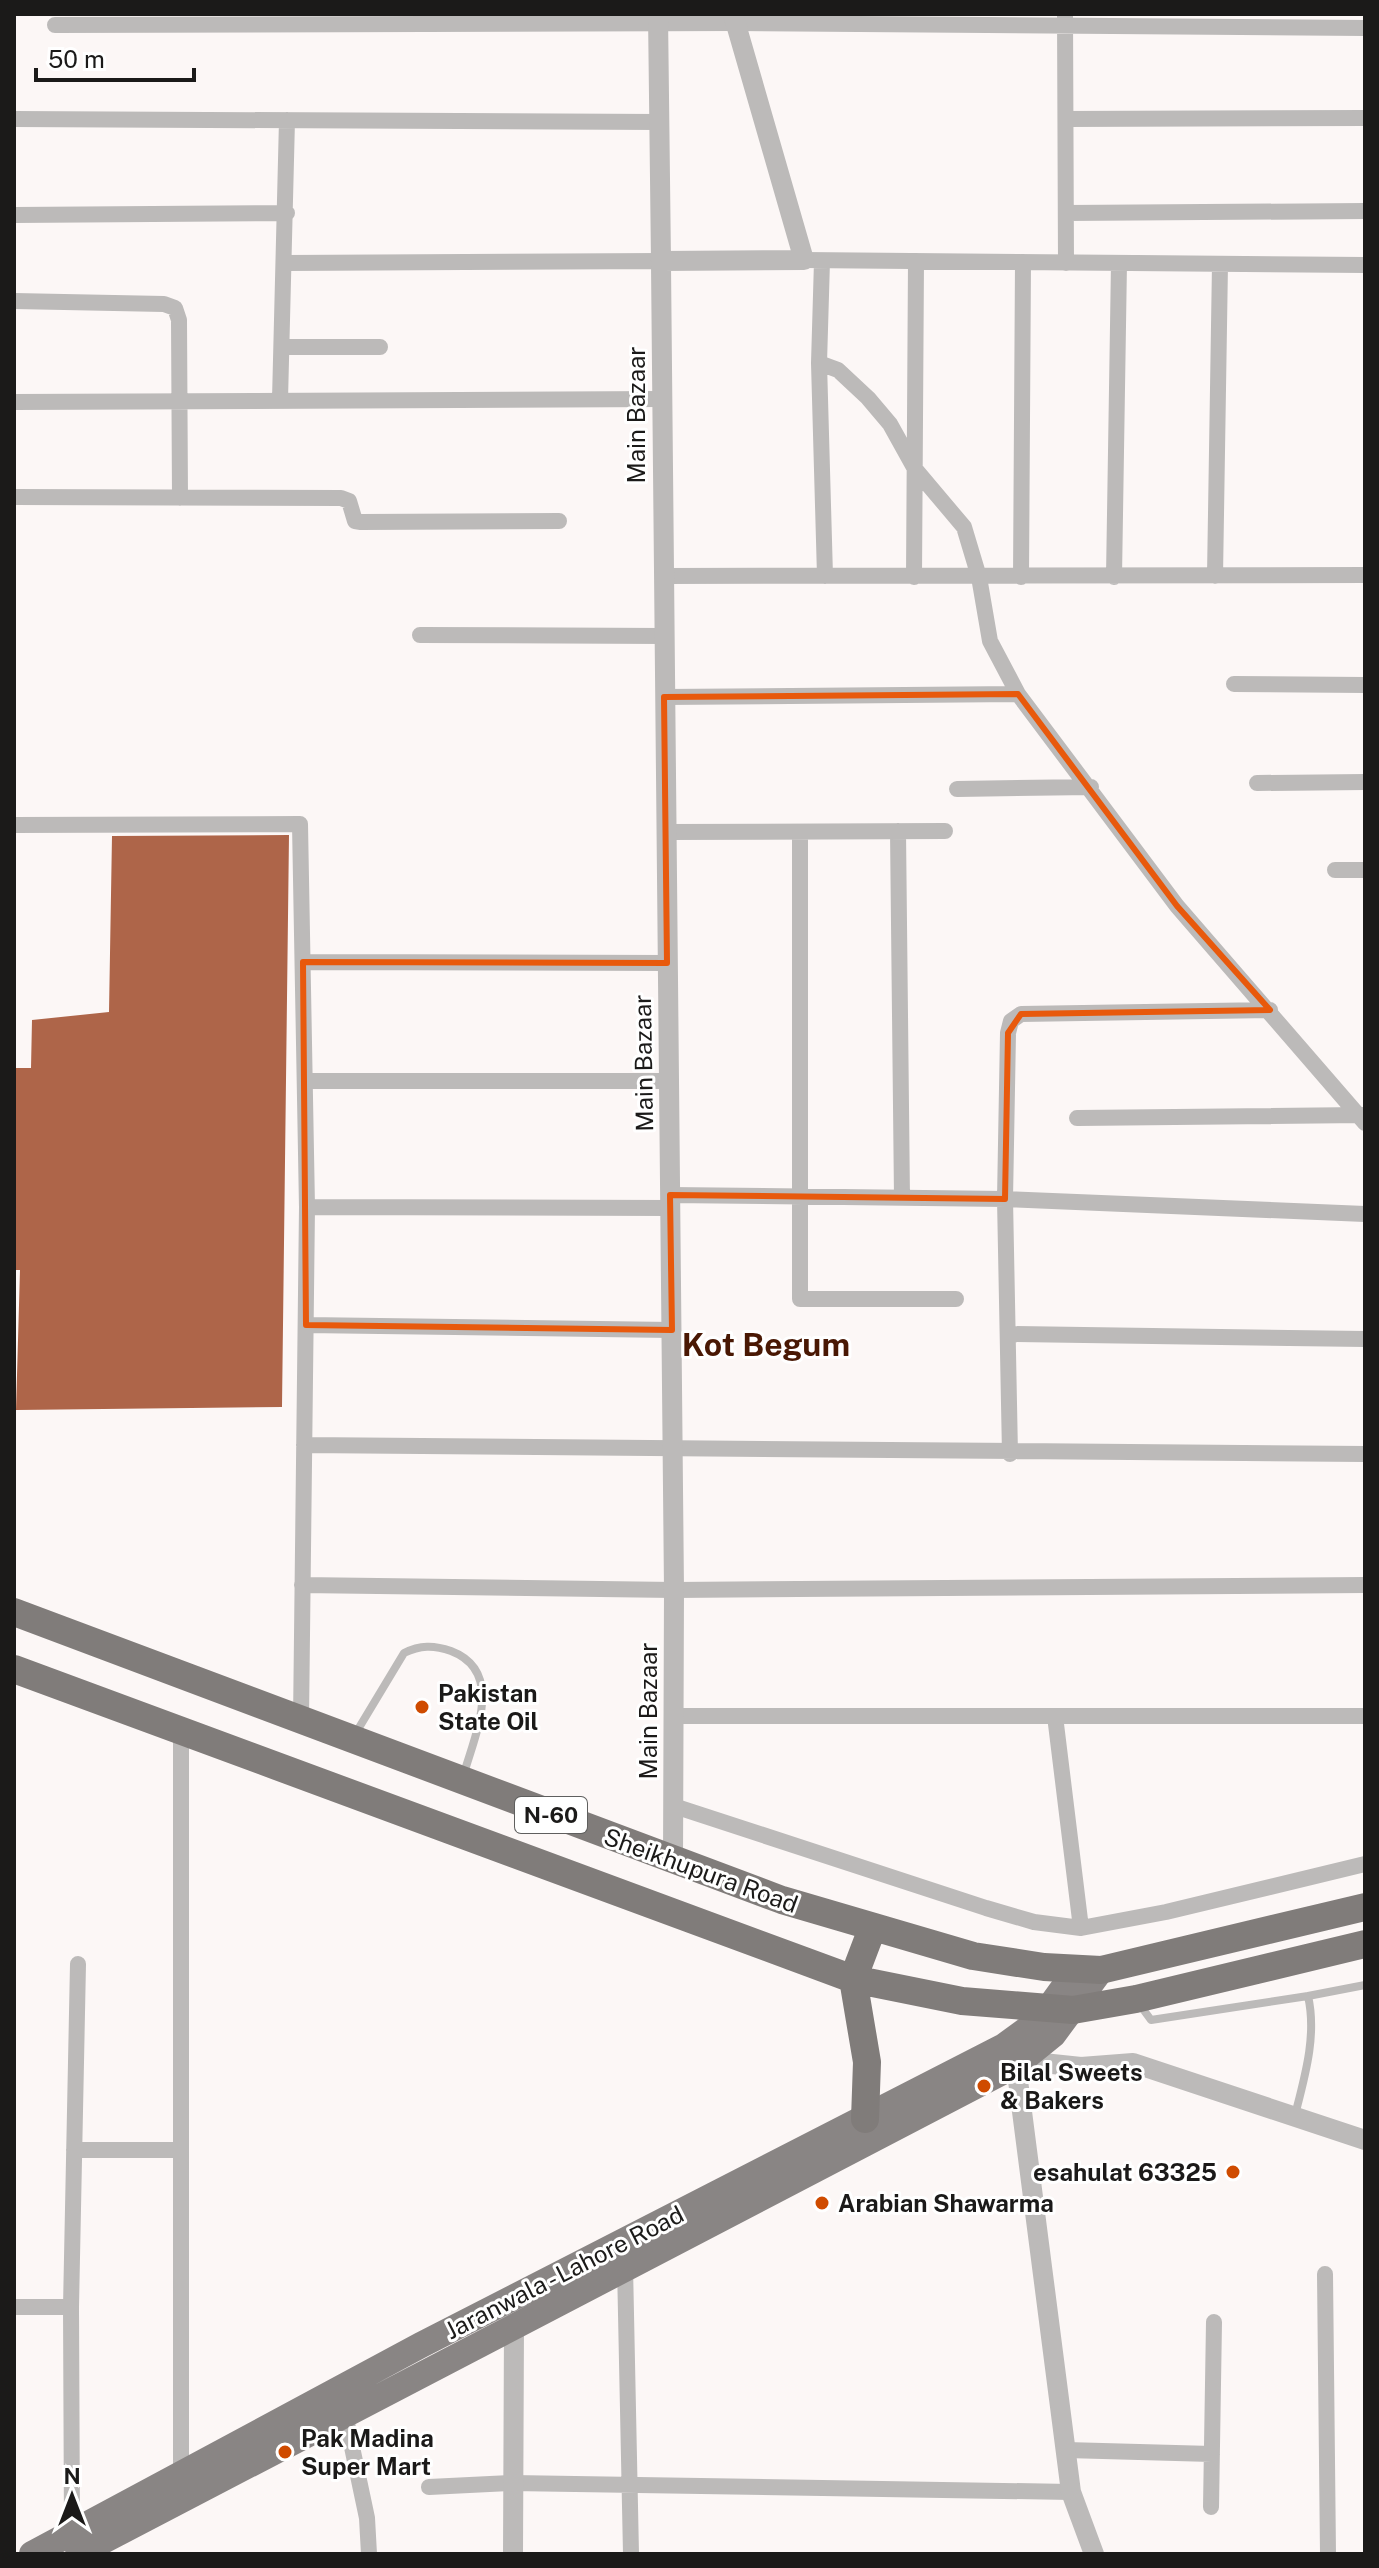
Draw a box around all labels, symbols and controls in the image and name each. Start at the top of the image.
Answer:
scale bar [36,32,194,82]
text: 50 m [48,45,105,73]
street label: Main Bazaar [622,346,650,484]
street label: Main Bazaar [628,994,658,1132]
district label: Kot Begum [682,1326,850,1363]
street label: Main Bazaar [634,1642,662,1780]
place label: Pakistan State Oil [438,1679,538,1735]
marker: Pakistan State Oil [413,1698,431,1716]
road number: N-60 [515,1797,587,1833]
street label: Sheikhupura Road [600,1822,802,1918]
place label: Bilal Sweets & Bakers [1000,2058,1143,2114]
marker: Bilal Sweets & Bakers [975,2077,993,2095]
place label: esahulat 63325 [1033,2158,1217,2186]
marker: esahulat 63325 [1224,2163,1242,2181]
place label: Arabian Shawarma [838,2189,1054,2217]
marker: Arabian Shawarma [813,2194,831,2212]
street label: Jaranwala - Lahore Road [440,2200,688,2344]
place label: Pak Madina Super Mart [301,2424,434,2480]
marker: Pak Madina Super Mart [276,2443,294,2461]
north arrow [32,2456,112,2536]
text: N [63,2463,81,2489]

